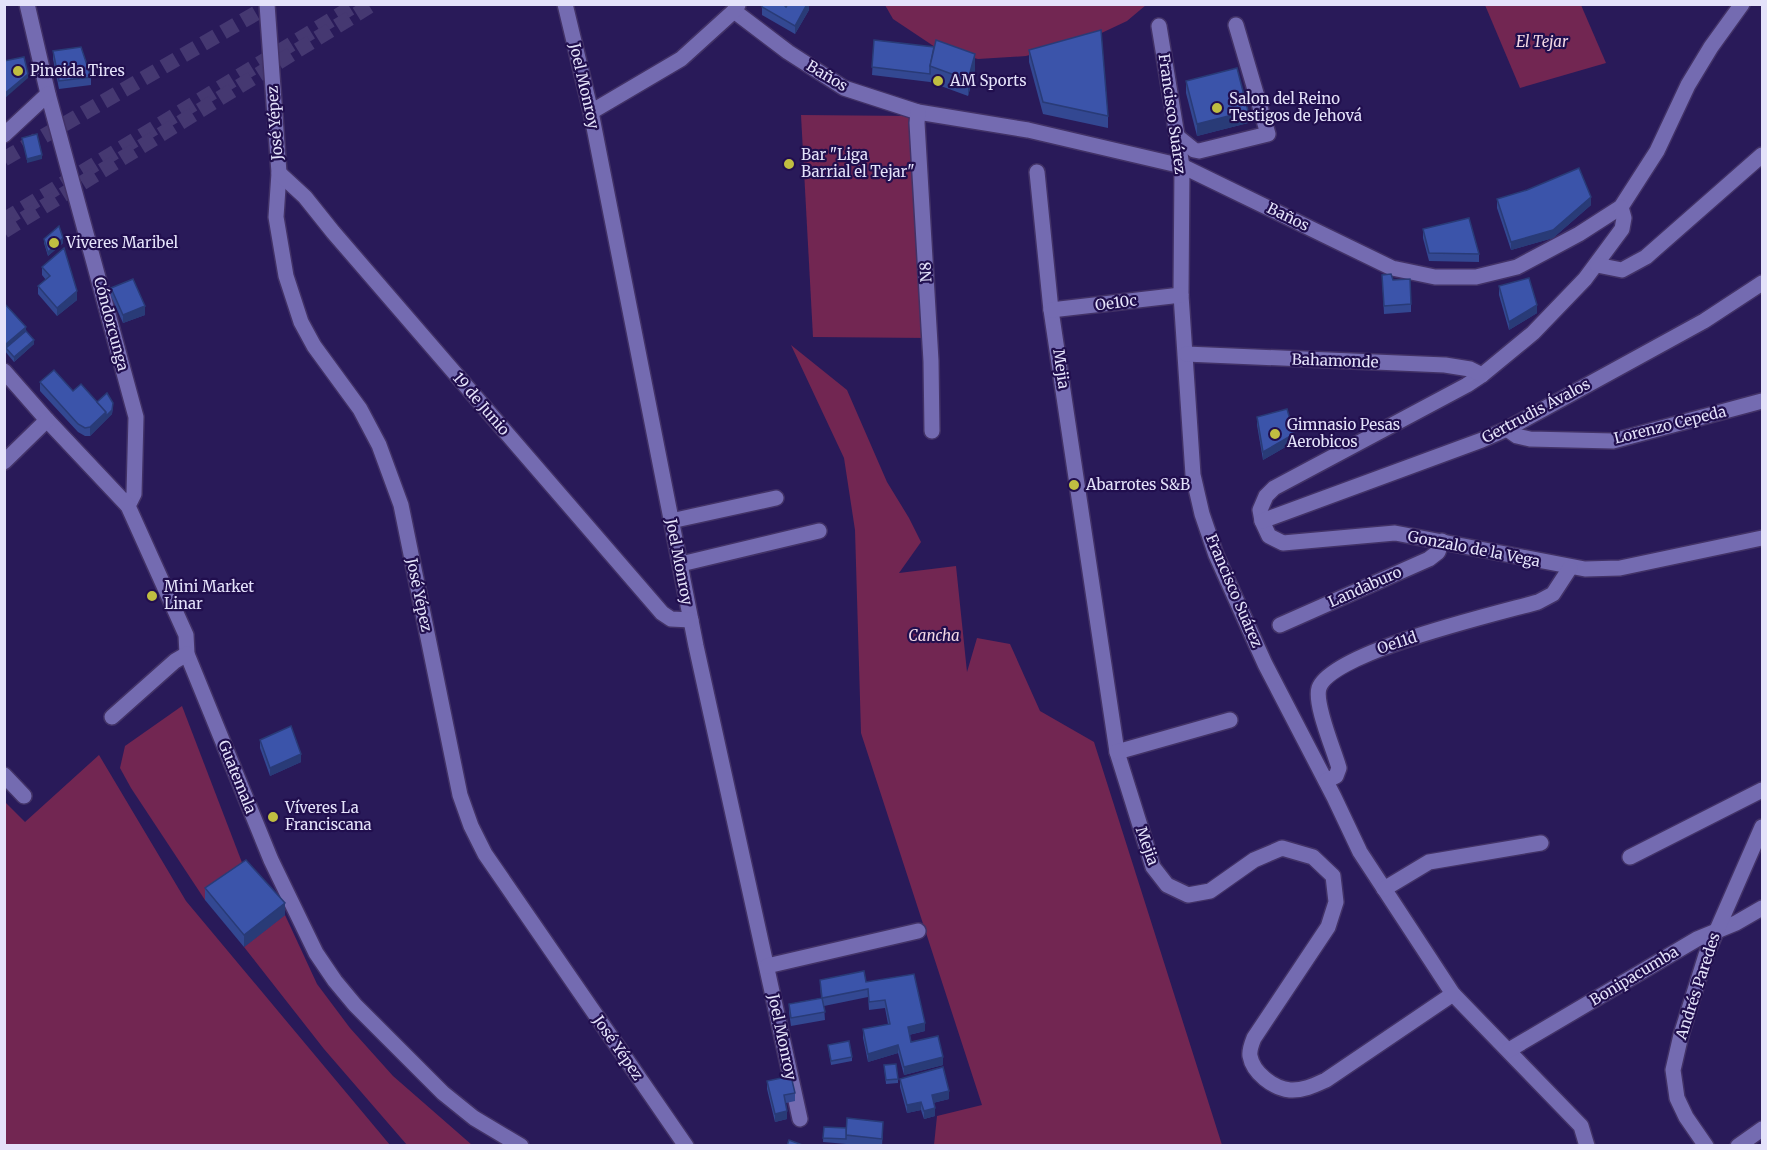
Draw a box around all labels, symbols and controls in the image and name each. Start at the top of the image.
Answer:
park label: El Tejar [1516,32,1569,51]
street label: Joel Monroy [565,40,604,131]
street label: Francisco Suárez [1155,53,1190,175]
street label: Baños [803,56,851,95]
place label: Pineida Tires [30,61,125,80]
marker: Pineida Tires [11,64,25,78]
place label: AM Sports [949,71,1027,90]
marker: AM Sports [931,74,945,88]
street label: José Yépez [262,85,287,162]
place label: Salon del Reino Testigos de Jehová [1229,89,1362,125]
marker: Salon del Reino Testigos de Jehová [1210,101,1224,115]
place label: Bar "Liga Barrial el Tejar" [801,145,915,181]
marker: Bar "Liga Barrial el Tejar" [782,157,796,171]
street label: Baños [1264,198,1312,235]
place label: Viveres Maribel [65,233,179,252]
marker: Viveres Maribel [47,236,61,250]
street label: N8 [915,261,936,283]
street label: Cóndorcunga [90,275,133,373]
street label: Oe10c [1094,290,1138,315]
street label: Mejia [1049,348,1074,390]
street label: Bahamonde [1291,349,1379,372]
street label: 19 de Junio [449,368,514,439]
street label: Gertrudis Ávalos [1478,373,1593,447]
street label: Lorenzo Cepeda [1612,401,1728,448]
place label: Gimnasio Pesas Aerobicos [1286,415,1400,451]
marker: Gimnasio Pesas Aerobicos [1268,427,1282,441]
place label: Abarrotes S&B [1085,475,1190,494]
marker: Abarrotes S&B [1067,478,1081,492]
street label: Joel Monroy [662,516,697,607]
street label: Gonzalo de la Vega [1406,526,1542,571]
street label: Francisco Suárez [1202,531,1267,650]
street label: José Yépez [402,555,437,633]
street label: Landaburo [1325,562,1405,611]
place label: Mini Market Linar [164,577,254,613]
marker: Mini Market Linar [145,589,159,603]
park label: Cancha [908,626,960,645]
street label: Oe11d [1375,627,1419,658]
street label: Guatemala [214,737,261,816]
place label: Víveres La Franciscana [284,798,372,834]
marker: Víveres La Franciscana [266,810,280,824]
street label: Mejia [1132,824,1163,868]
street label: Andrés Paredes [1671,930,1724,1043]
street label: Bonipacumba [1586,942,1682,1009]
street label: Joel Monroy [764,991,801,1082]
street label: José Yépez [589,1011,648,1084]

